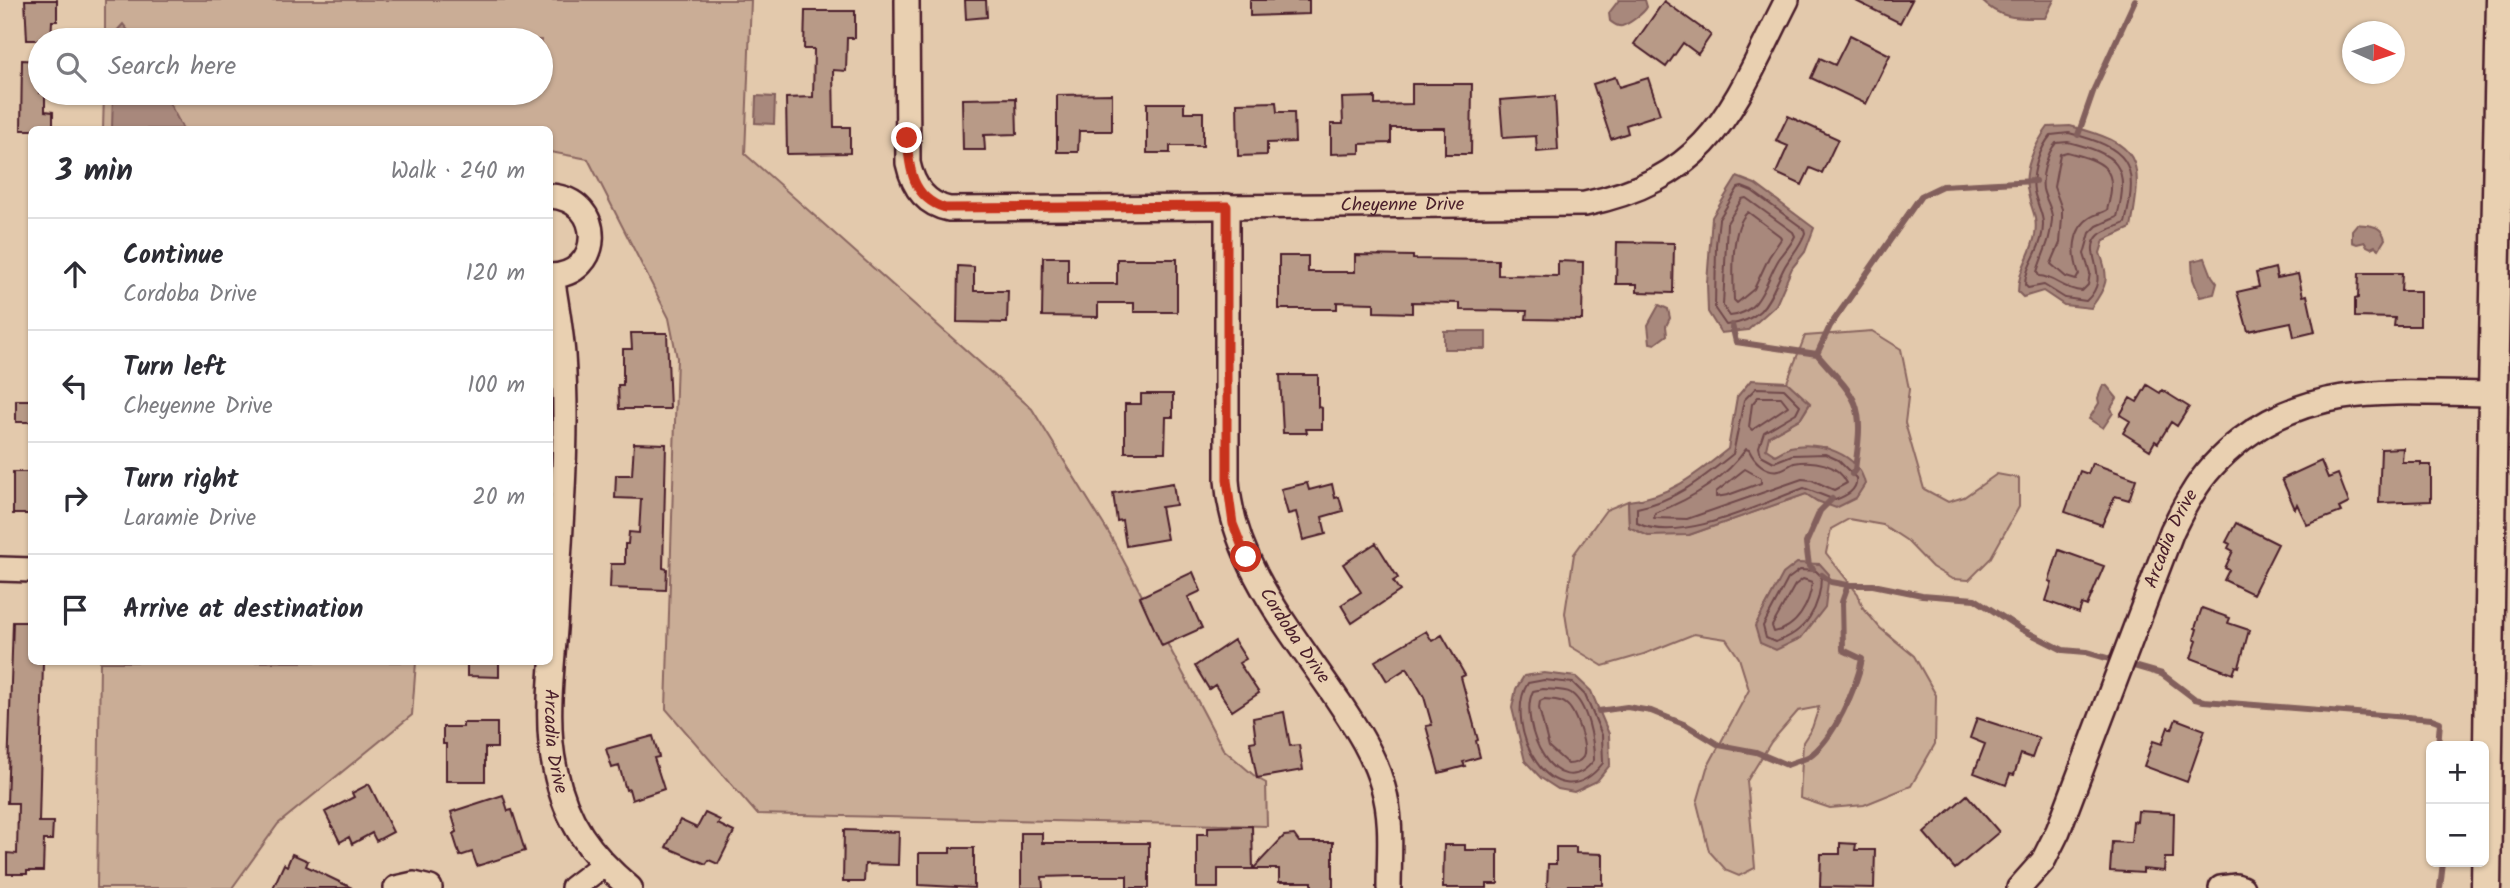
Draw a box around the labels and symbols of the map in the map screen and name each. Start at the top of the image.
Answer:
north arrow [2342,21,2405,84]
route end [891,122,922,153]
street label: Cheyenne Drive [1340,190,1465,221]
street label: Arcadia Drive [2137,483,2206,593]
route start [1230,541,1261,572]
street label: Cordoba Drive [1251,582,1338,691]
street label: Arcadia Drive [535,688,576,798]

